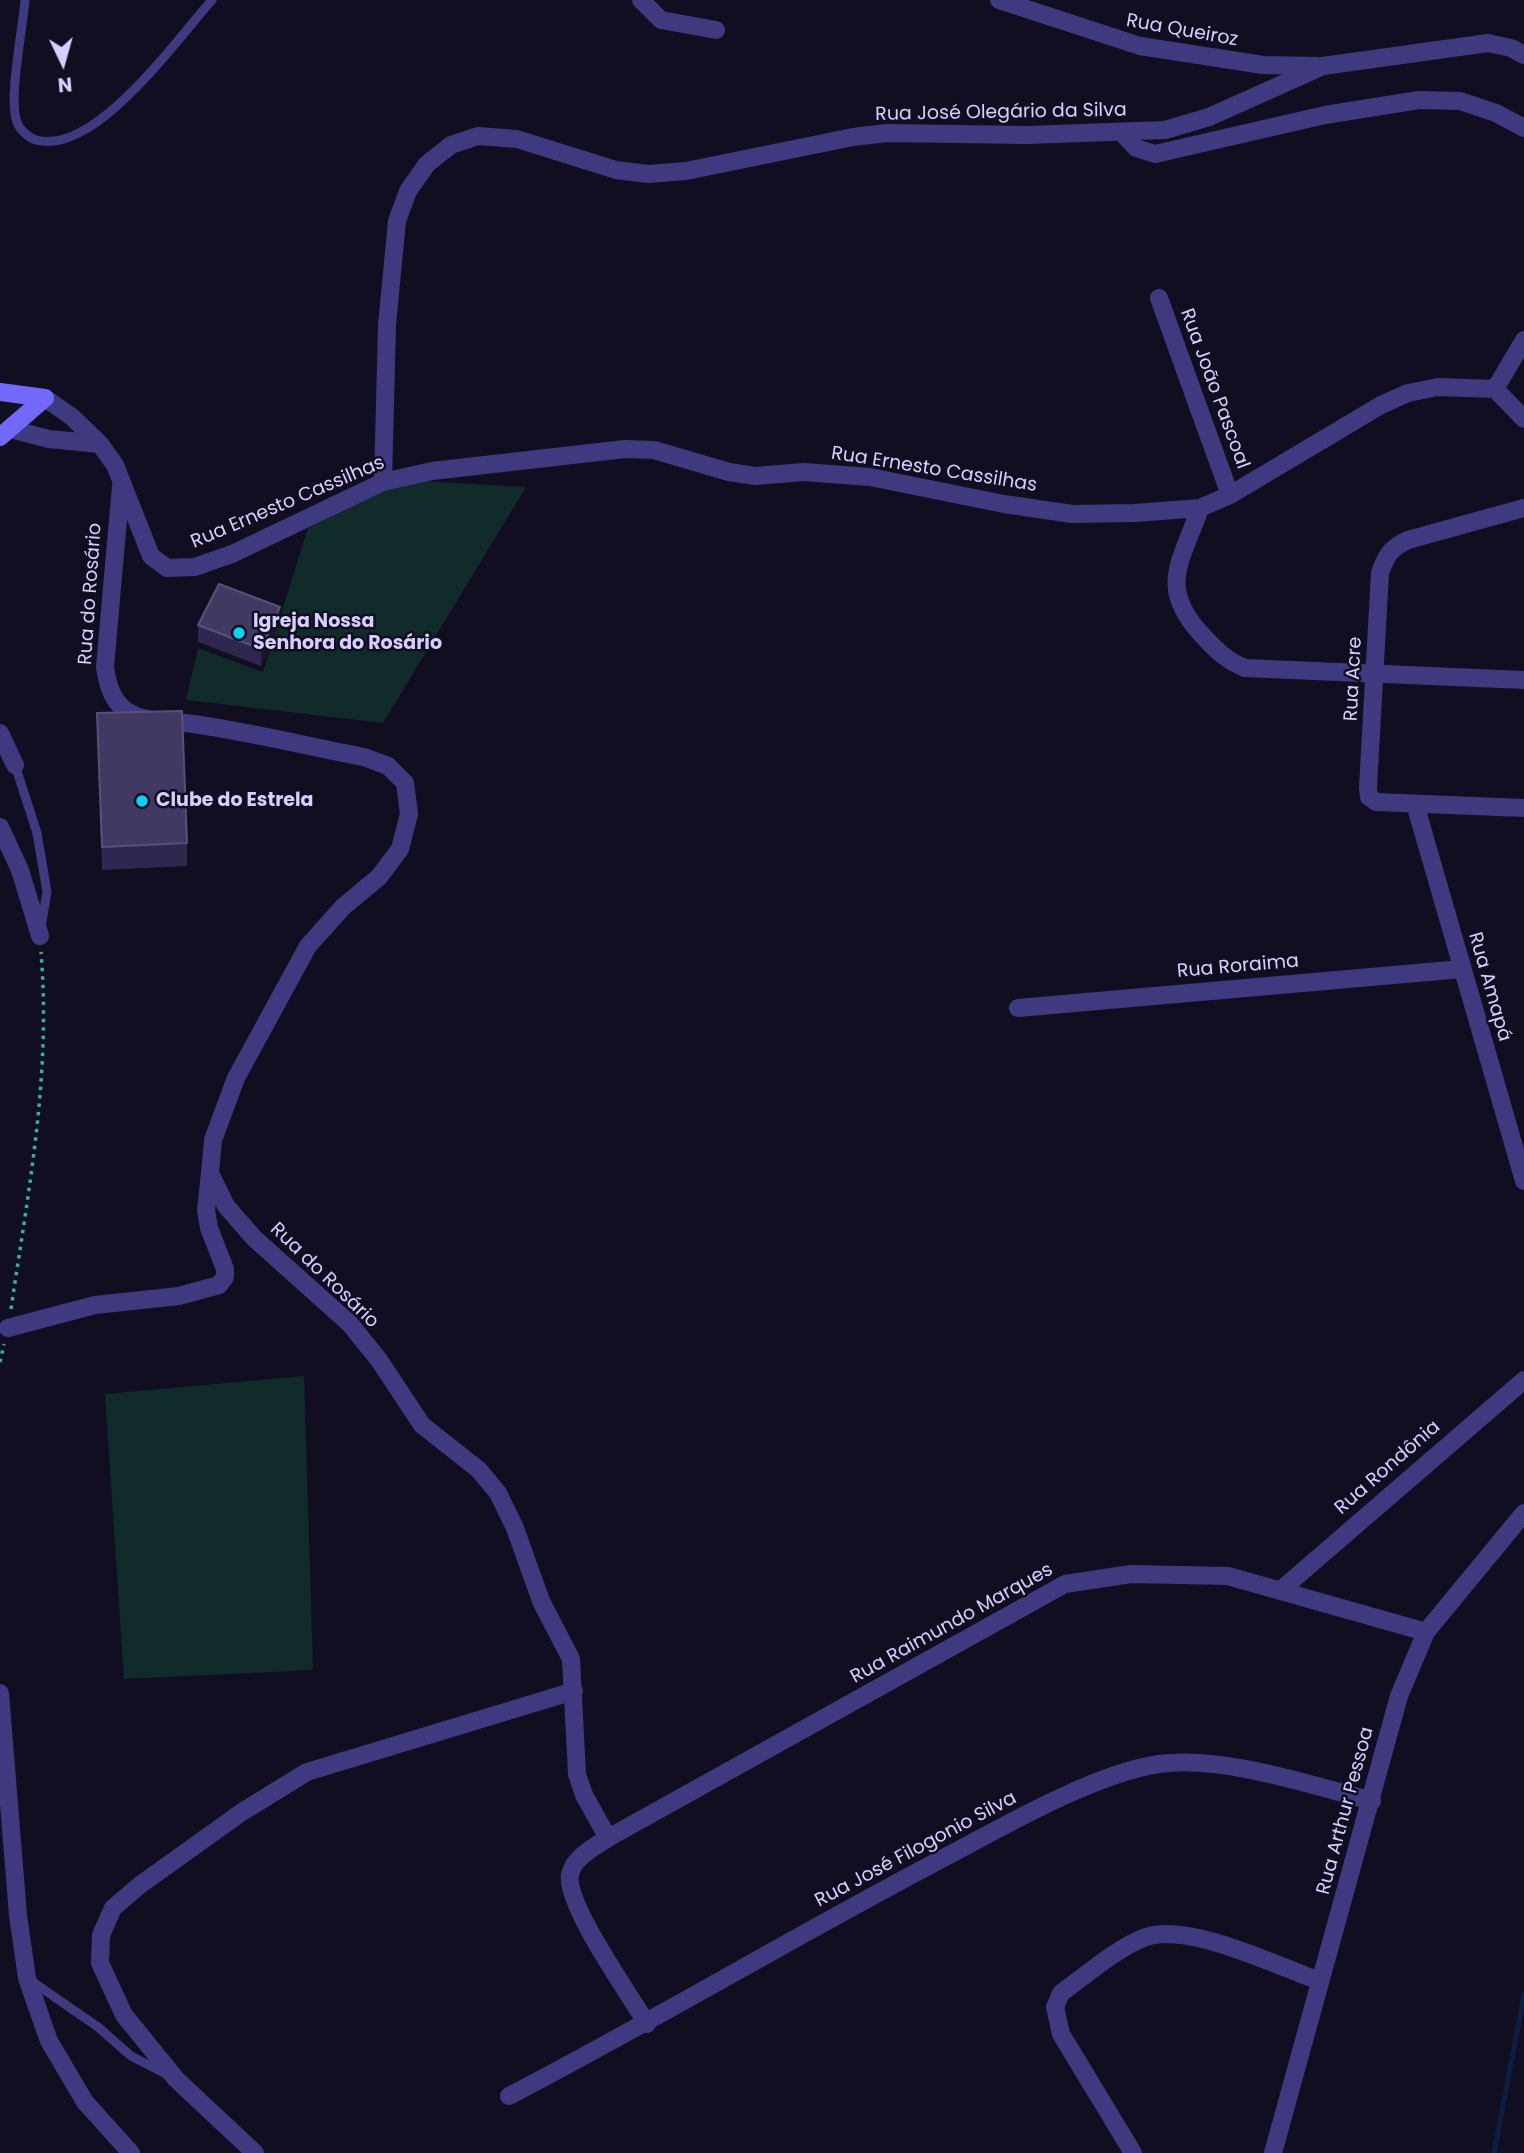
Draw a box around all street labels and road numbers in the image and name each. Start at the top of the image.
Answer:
street label: Rua Queiroz [1124,10,1240,52]
street label: Rua José Olegário da Silva [875,99,1127,127]
street label: Rua João Pascoal [1174,306,1254,472]
street label: Rua Ernesto Cassilhas [829,442,1039,498]
street label: Rua Ernesto Cassilhas [188,452,388,554]
street label: Rua do Rosário [75,522,107,666]
street label: Rua Acre [1340,636,1368,722]
street label: Rua Amapá [1463,930,1515,1044]
street label: Rua Roraima [1176,950,1300,984]
street label: Rua do Rosário [265,1218,383,1334]
street label: Rua Rondônia [1331,1416,1445,1520]
street label: Rua Raimundo Marques [847,1559,1057,1689]
street label: Rua Arthur Pessoa [1313,1725,1379,1897]
street label: Rua José Filogonio Silva [811,1787,1021,1913]

